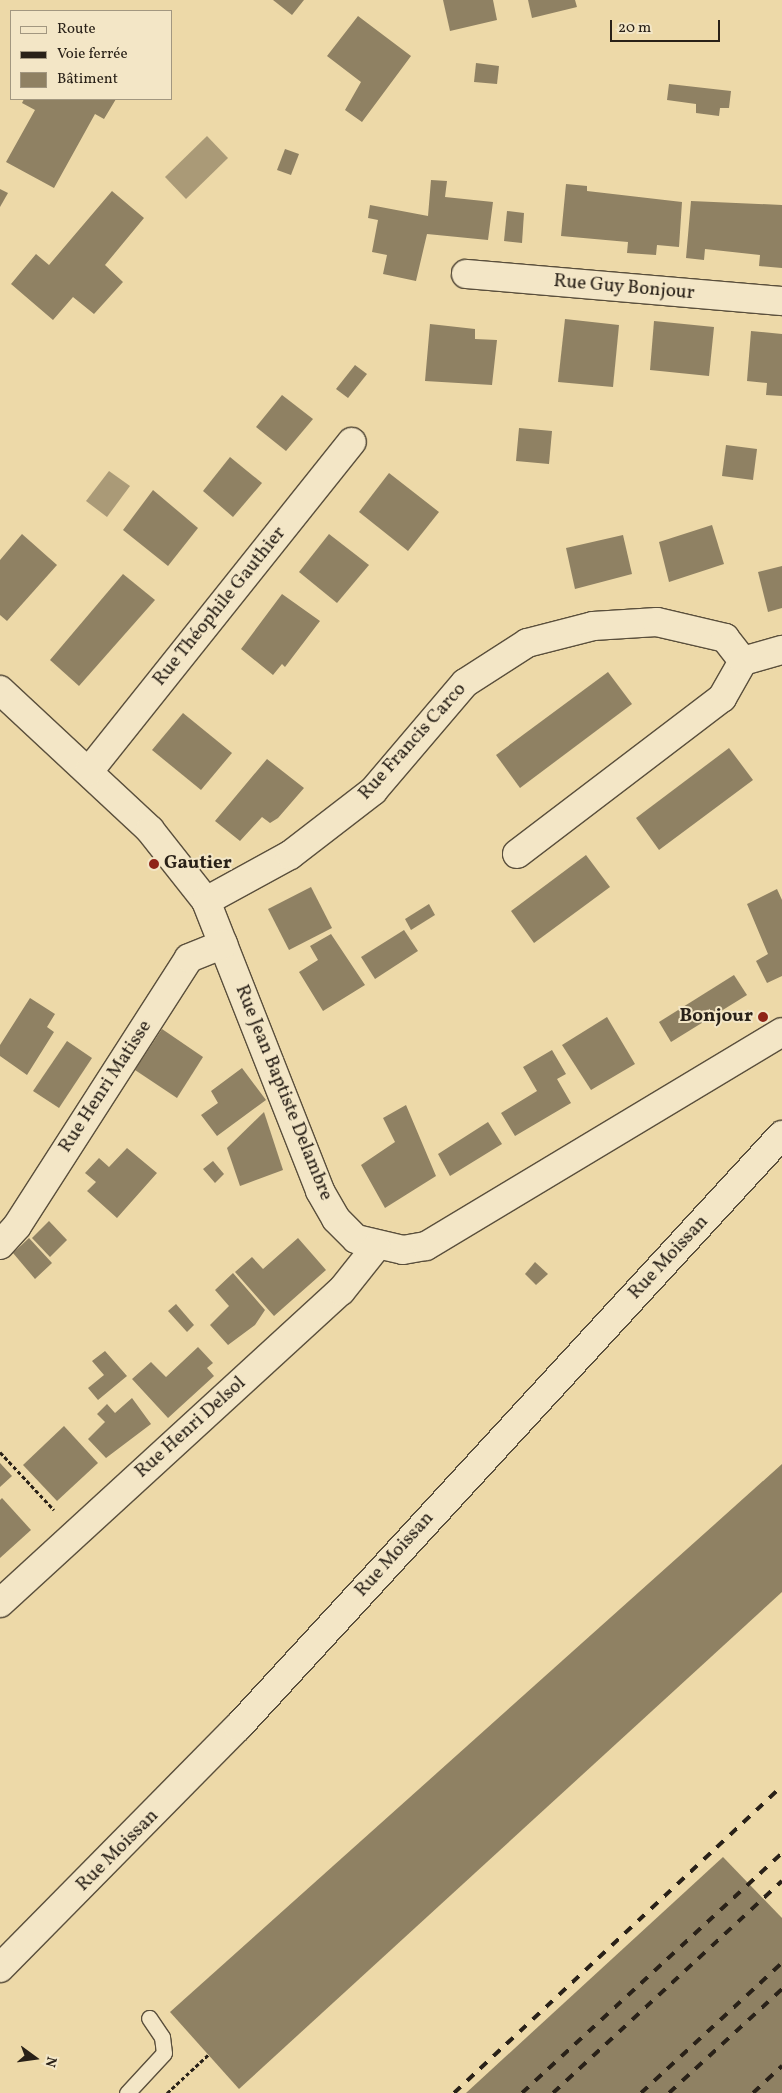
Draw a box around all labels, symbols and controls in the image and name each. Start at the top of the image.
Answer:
legend [10,10,172,100]
scale bar [612,10,722,42]
text: 20 m [618,18,651,39]
text: Route [57,19,96,40]
text: Voie ferrée [57,44,128,65]
text: Bâtiment [57,69,118,90]
street label: Rue Guy Bonjour [552,270,696,306]
street label: Rue Théophile Gauthier [149,523,291,691]
street label: Rue Francis Carco [354,679,472,805]
place label: Gautier [164,853,232,875]
marker: Gautier [148,858,160,870]
street label: Rue Jean Baptiste Delambre [229,982,337,1204]
place label: Bonjour [680,1006,753,1028]
marker: Bonjour [757,1011,769,1023]
street label: Rue Henri Matisse [55,1017,157,1157]
street label: Rue Moissan [624,1211,714,1305]
street label: Rue Henri Delsol [131,1372,251,1484]
street label: Rue Moissan [351,1508,439,1602]
street label: Rue Moissan [72,1805,164,1897]
north arrow [10,2033,60,2083]
text: N [40,2055,60,2069]

